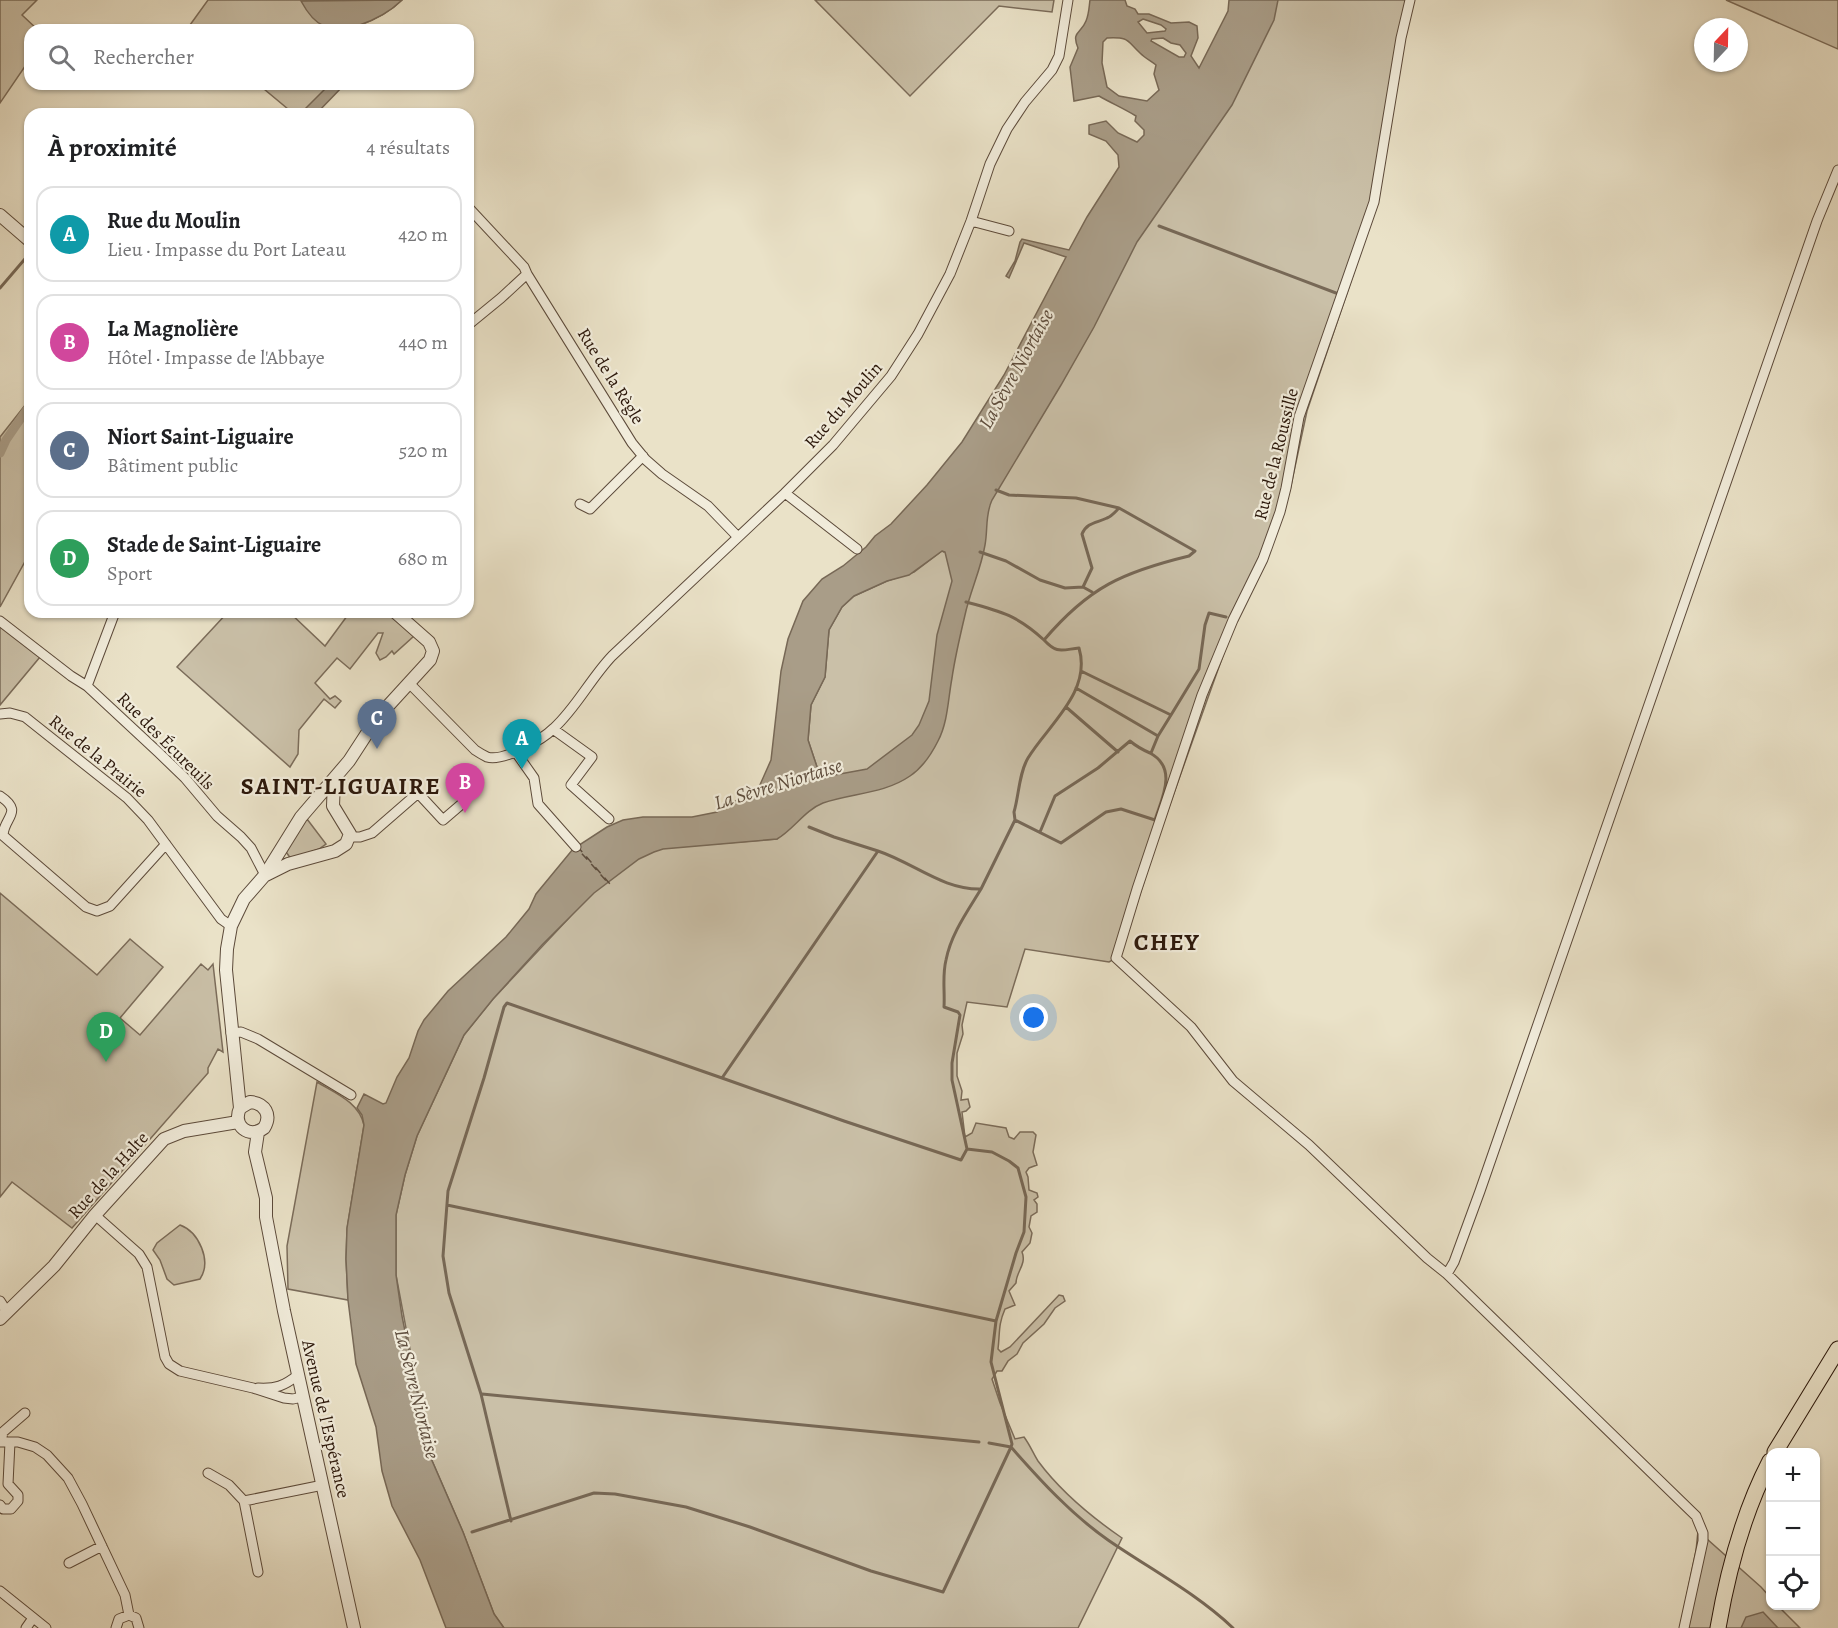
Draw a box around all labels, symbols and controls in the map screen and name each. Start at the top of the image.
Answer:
north arrow [1694,18,1748,72]
search box [24,24,474,90]
icon: search [45,41,78,74]
text: Rechercher [93,42,194,72]
text: À proximité [48,130,177,165]
text: 4 résultats [366,134,450,161]
text: Rue du Moulin [107,206,241,236]
text: A [63,221,76,248]
text: 420 m [398,221,448,248]
text: Lieu · Impasse du Port Lateau [107,236,346,263]
water label: La Sèvre Niortaise [972,304,1060,434]
text: La Magnolière [107,314,238,344]
street label: Rue de la Règle [572,323,650,429]
text: B [63,329,76,356]
text: 440 m [399,329,448,356]
text: Hôtel · Impasse de l'Abbaye [107,344,325,371]
street label: Rue du Moulin [799,356,887,454]
street label: Rue de la Roussille [1248,386,1304,522]
text: Niort Saint-Liguaire [107,422,294,452]
text: C [63,437,76,464]
text: 520 m [399,437,448,464]
text: Bâtiment public [107,452,238,479]
text: Stade de Saint-Liguaire [107,530,321,560]
text: D [63,545,76,572]
text: 680 m [398,545,448,572]
text: Sport [107,560,152,587]
street label: Rue des Écureuils [112,687,220,795]
pin: C [358,700,397,749]
street label: Rue de la Prairie [44,709,152,803]
pin: A [502,720,542,769]
water label: La Sèvre Niortaise [711,752,845,816]
pin: B [446,764,484,813]
district label: SAINT-LIGUAIRE [241,770,441,802]
district label: CHEY [1134,926,1200,958]
your location [1019,1003,1048,1032]
pin: D [86,1012,126,1062]
street label: Rue de la Halte [62,1126,154,1224]
water label: La Sèvre Niortaise [388,1326,446,1462]
street label: Avenue de l'Espérance [296,1336,356,1501]
map controls [1766,1448,1820,1610]
button: + [1766,1448,1820,1502]
button: − [1766,1502,1820,1556]
button: locate [1766,1556,1820,1610]

